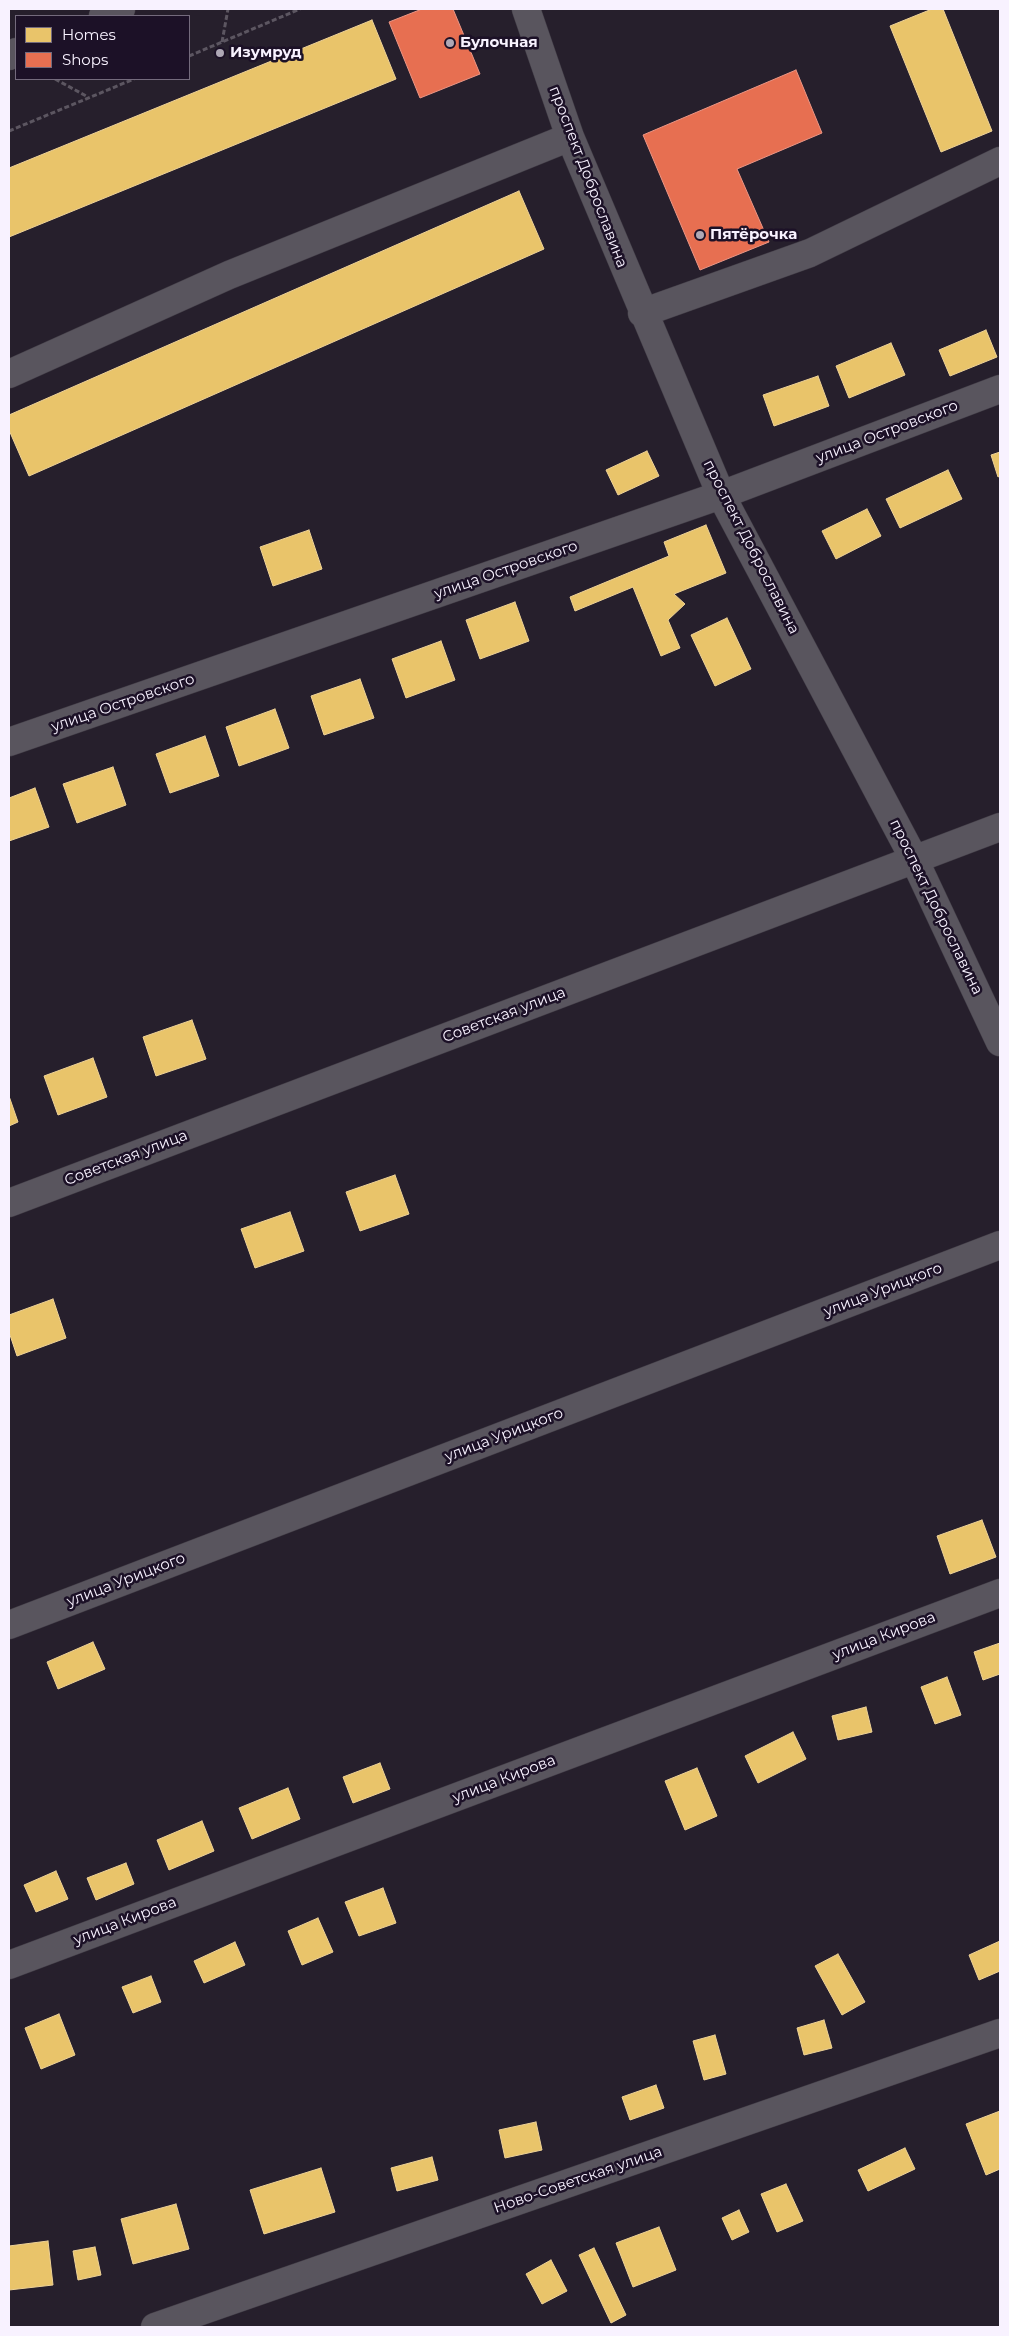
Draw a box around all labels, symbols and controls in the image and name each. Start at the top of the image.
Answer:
legend [15,15,190,80]
text: Homes [62,25,116,44]
place label: Булочная [460,34,538,52]
marker: Булочная [444,37,456,49]
place label: Изумруд [230,44,302,62]
marker: Изумруд [214,47,226,59]
text: Shops [62,50,108,69]
street label: проспект Доброславина [545,84,631,270]
place label: Пятёрочка [710,226,797,244]
marker: Пятёрочка [694,229,706,241]
street label: улица Островского [813,397,961,467]
street label: проспект Доброславина [699,457,803,637]
street label: улица Островского [432,537,580,603]
street label: улица Островского [49,670,197,736]
street label: проспект Доброславина [886,816,986,998]
street label: Советская улица [440,983,568,1047]
street label: Советская улица [62,1126,190,1190]
street label: улица Урицкого [821,1259,945,1321]
street label: улица Урицкого [442,1404,566,1466]
street label: улица Урицкого [64,1549,188,1611]
street label: улица Кирова [830,1608,938,1664]
street label: улица Кирова [450,1751,558,1807]
street label: улица Кирова [71,1893,179,1949]
street label: Ново-Советская улица [491,2143,665,2217]

